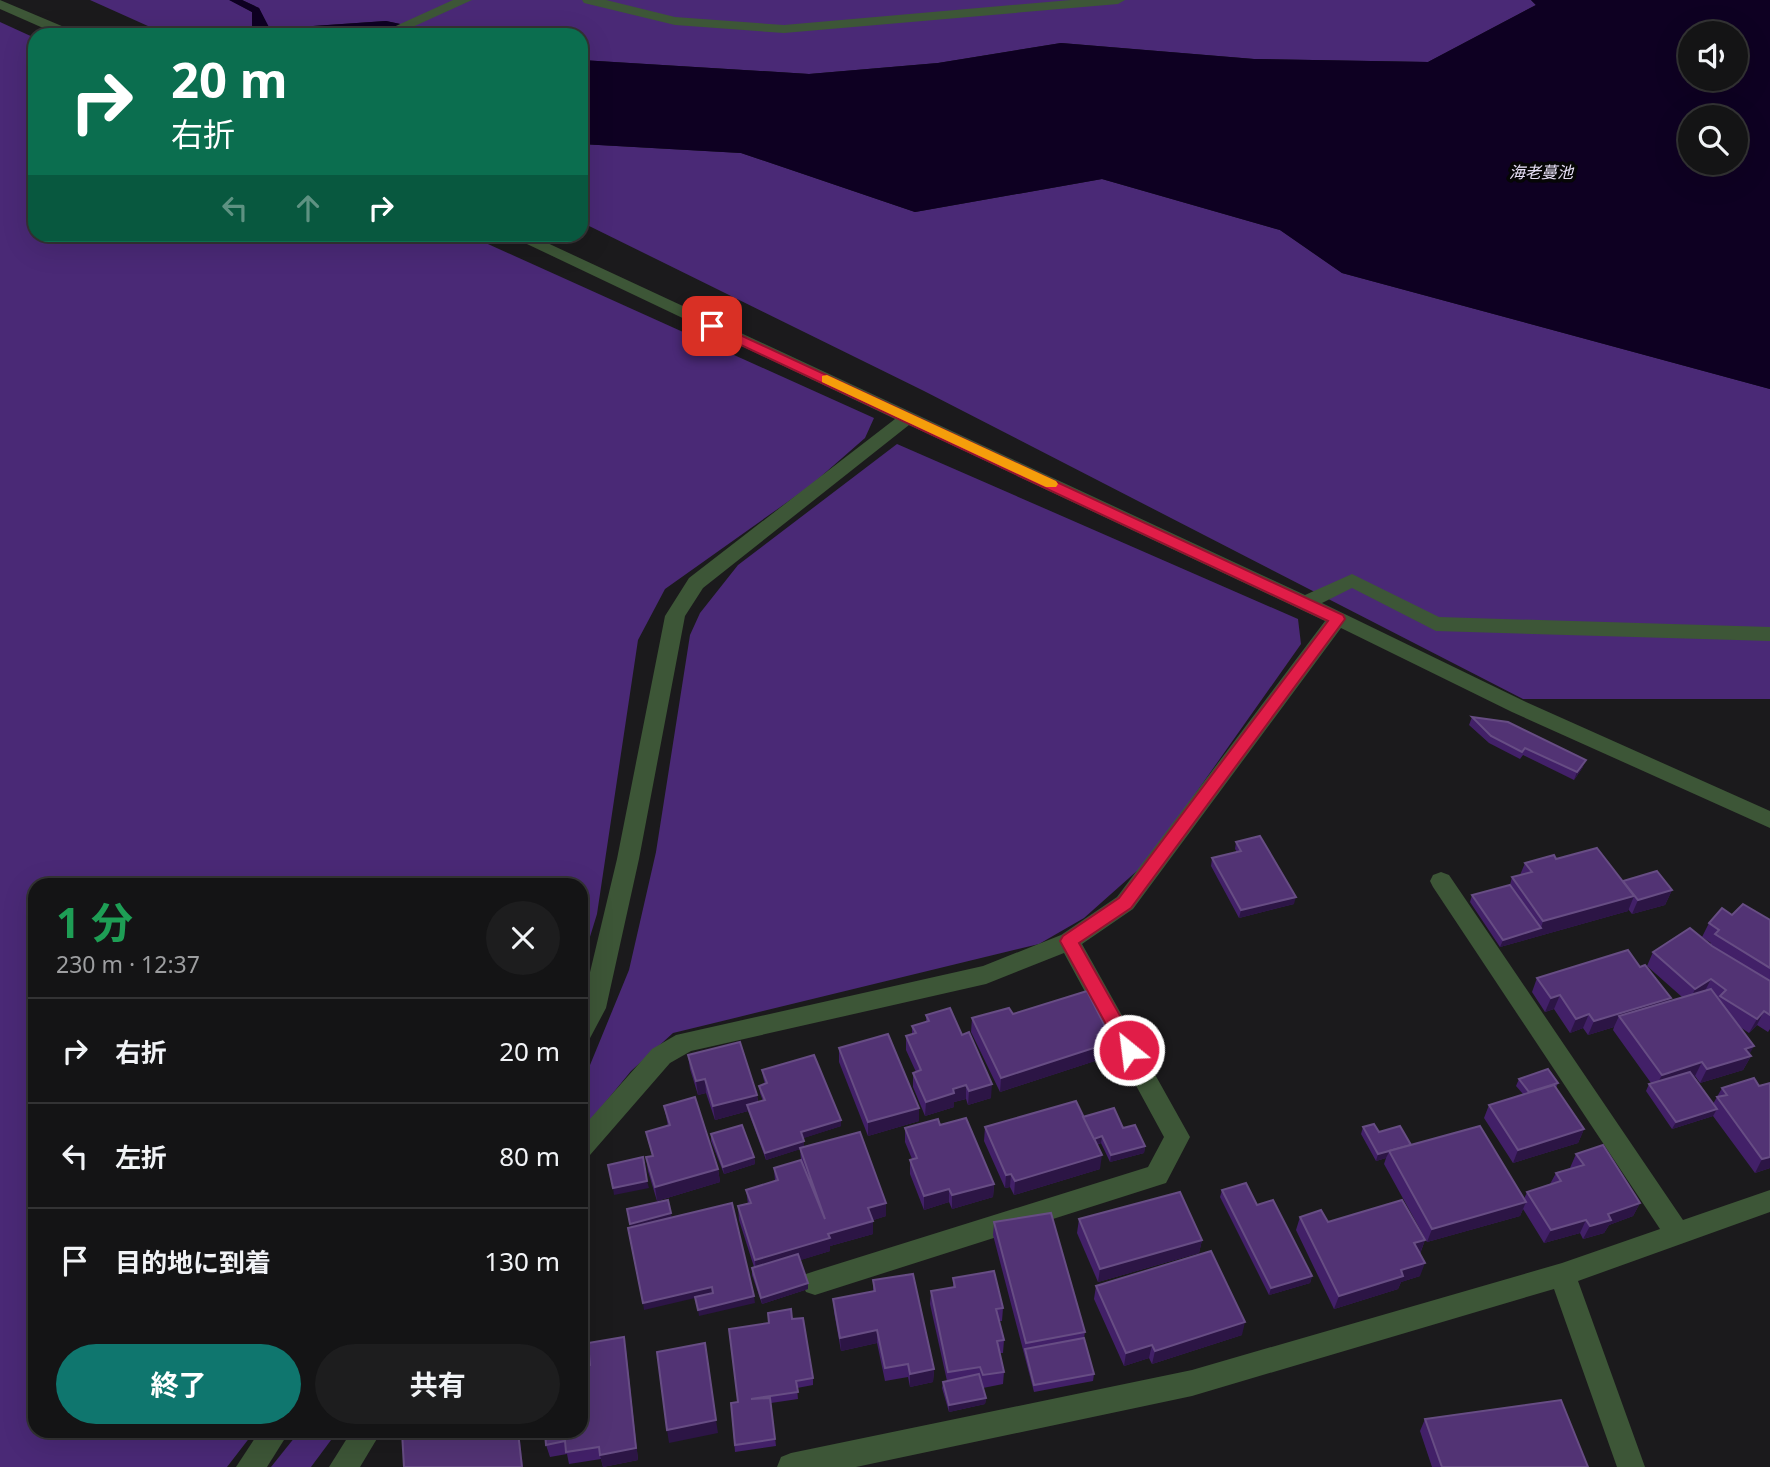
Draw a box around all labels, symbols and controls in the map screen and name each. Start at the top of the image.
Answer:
map controls [1678,21,1748,175]
button: sound [1678,21,1748,91]
text: 20 m [171,46,288,112]
icon: right [56,56,147,147]
button: search [1678,105,1748,175]
text: 右折 [171,112,235,155]
water label: 海老蔓池 [1509,161,1575,183]
icon: left [216,189,254,227]
icon: ahead [289,189,327,227]
icon: right [362,189,400,227]
pin [682,296,742,356]
icon: arrive [693,307,731,345]
text: 1 分 [56,893,133,950]
button: close [486,901,560,975]
text: 230 m · 12:37 [56,948,200,980]
position arrow [1092,1013,1166,1087]
icon: right [56,1032,94,1070]
text: 20 m [499,1033,560,1069]
text: 右折 [115,1034,167,1070]
icon: left [56,1137,94,1175]
text: 80 m [499,1138,560,1174]
text: 左折 [115,1139,167,1175]
icon: arrive [56,1242,94,1280]
text: 130 m [484,1243,560,1279]
text: 目的地に到着 [115,1244,271,1280]
button: 終了 [56,1344,301,1424]
button: 共有 [315,1344,560,1424]

